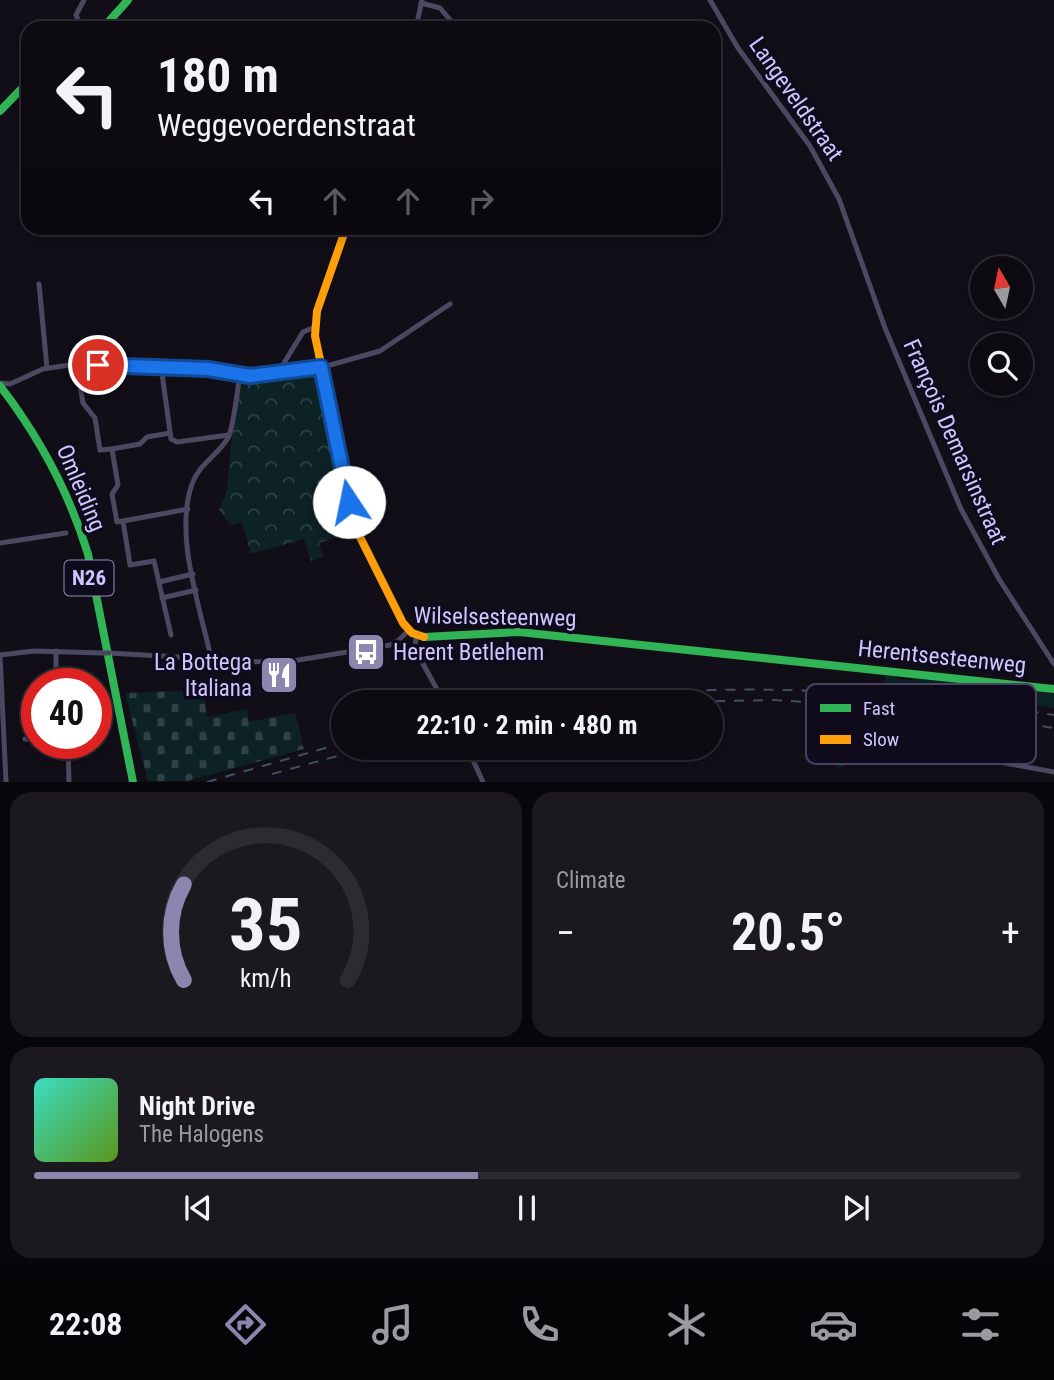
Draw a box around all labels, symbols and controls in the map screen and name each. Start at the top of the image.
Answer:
street label: Langeveldstraat [743,32,849,166]
text: 180 m [157,47,279,104]
icon: left [42,49,133,140]
text: Weggevoerdenstraat [157,106,416,144]
icon: left [243,182,281,220]
icon: ahead [316,182,354,220]
icon: ahead [389,182,427,220]
icon: right [462,182,500,220]
north arrow [970,256,1032,318]
map controls [970,256,1033,396]
button: search [970,333,1033,396]
pin [68,335,128,395]
street label: François Demarsinstraat [898,335,1012,549]
icon: arrive [79,346,117,384]
street label: Omleiding [51,441,111,535]
position arrow [312,465,386,539]
road number: N26 [64,560,114,596]
street label: Wilselsesteenweg [413,602,577,632]
bus stop icon: Herent Betlehem [345,631,387,673]
street label: Herentsesteenweg [857,635,1027,679]
place label: Herent Betlehem [393,639,544,666]
place label: La Bottega Italiana [154,649,252,702]
restaurant icon: La Bottega Italiana [258,654,300,696]
speed limit sign: 40 [21,668,112,759]
legend [806,684,1036,764]
text: Fast [863,697,895,720]
text: 22:10 · 2 min · 480 m [417,710,637,740]
text: Slow [863,728,899,751]
text: Climate [556,867,626,894]
text: 35 [229,883,303,969]
text: 20.5° [731,902,845,963]
text: − [556,911,575,955]
text: + [1001,911,1020,955]
text: km/h [240,964,292,993]
text: Night Drive [139,1091,255,1121]
text: The Halogens [139,1121,264,1148]
icon: previous [179,1189,217,1227]
icon: pause [508,1189,546,1227]
icon: next [837,1189,875,1227]
icon: directions [221,1300,270,1349]
icon: music [368,1300,417,1349]
icon: phone [515,1300,564,1349]
icon: climate [662,1300,711,1349]
icon: car [809,1300,858,1349]
icon: filters [956,1300,1005,1349]
text: 22:08 [49,1305,122,1343]

